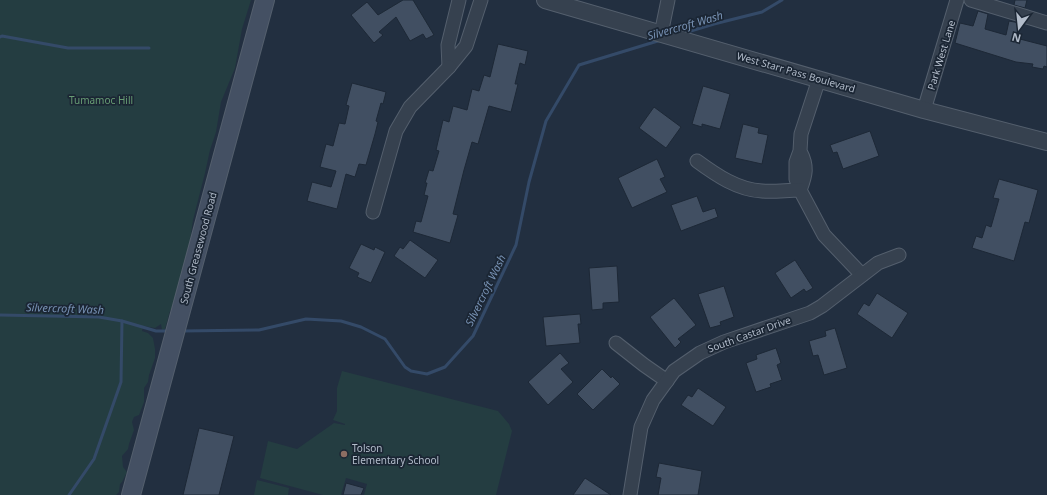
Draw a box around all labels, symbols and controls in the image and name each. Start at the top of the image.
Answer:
water label: Silvercroft Wash [645,7,725,43]
north arrow [999,8,1039,48]
street label: Park West Lane [924,18,958,92]
text: N [1010,30,1023,47]
street label: West Starr Pass Boulevard [735,48,857,96]
park label: Tumamoc Hill [69,93,133,107]
street label: South Greasewood Road [176,190,220,306]
water label: Silvercroft Wash [461,252,509,328]
water label: Silvercroft Wash [26,299,104,317]
street label: South Castar Drive [705,312,793,356]
place label: Tolson Elementary School [352,441,439,467]
marker: Tolson Elementary School [339,449,349,459]

